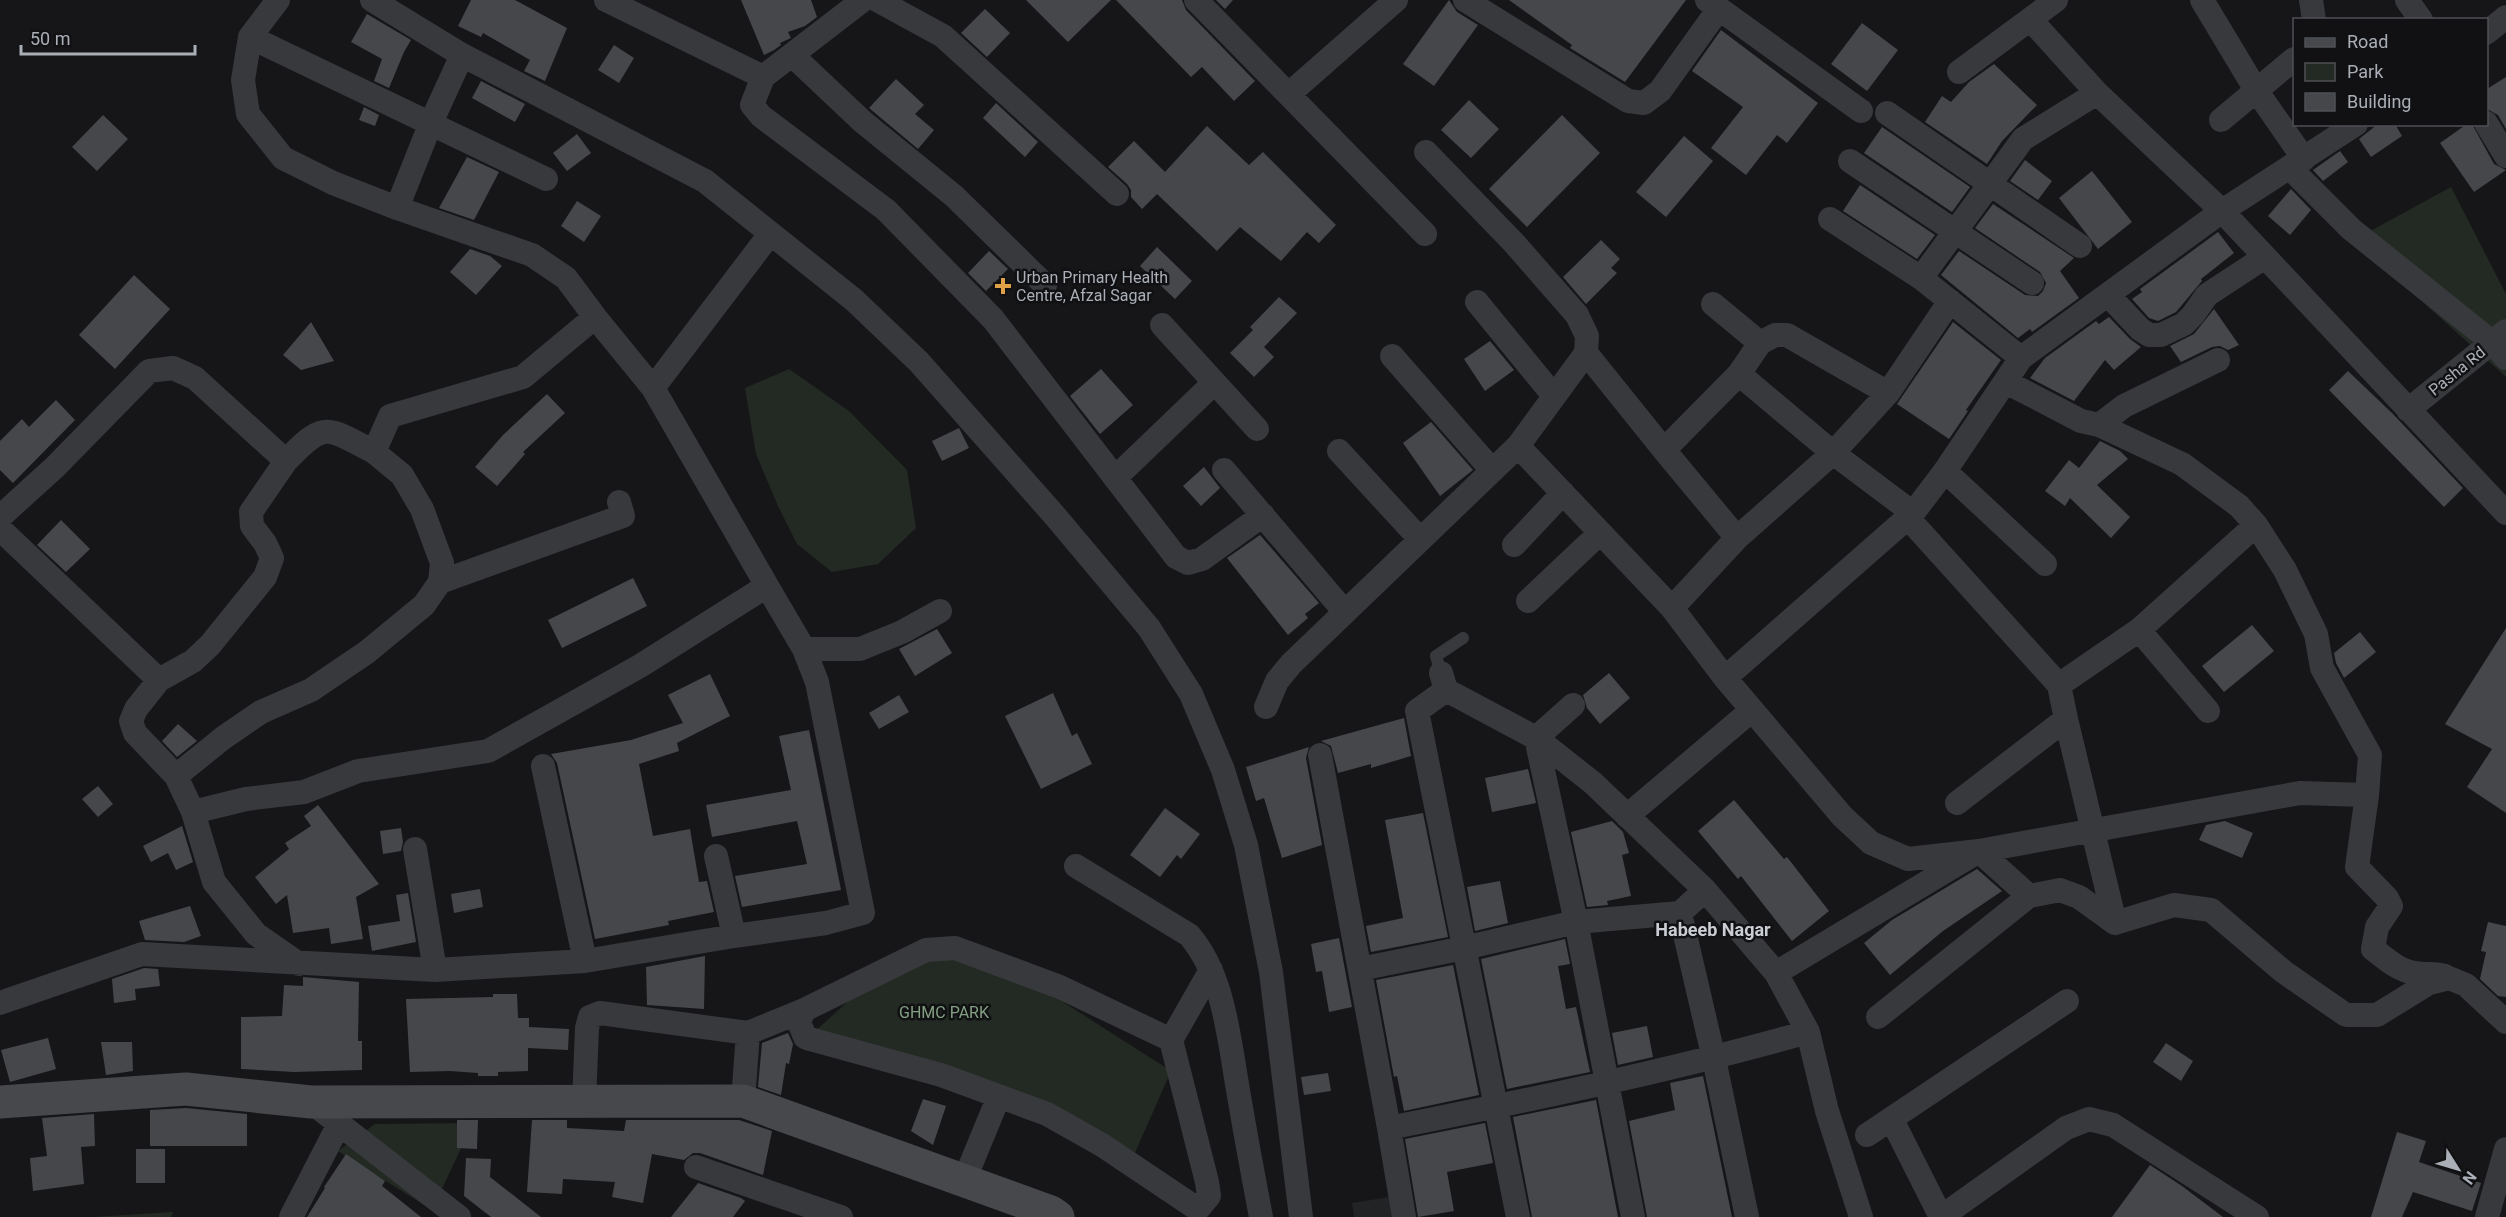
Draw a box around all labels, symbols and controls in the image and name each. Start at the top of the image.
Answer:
scale bar [21,18,195,56]
legend [2293,18,2488,126]
text: 50 m [30,28,70,49]
text: Road [2347,31,2388,52]
text: Park [2347,61,2384,82]
text: Building [2347,91,2411,112]
place label: Urban Primary Health Centre, Afzal Sagar [1016,268,1168,305]
marker: Urban Primary Health Centre, Afzal Sagar [994,277,1012,295]
street label: Pasha Rd [2425,342,2489,400]
district label: Habeeb Nagar [1655,919,1771,940]
park label: GHMC PARK [899,1003,990,1022]
north arrow [2428,1139,2488,1199]
text: N [2459,1167,2481,1188]

